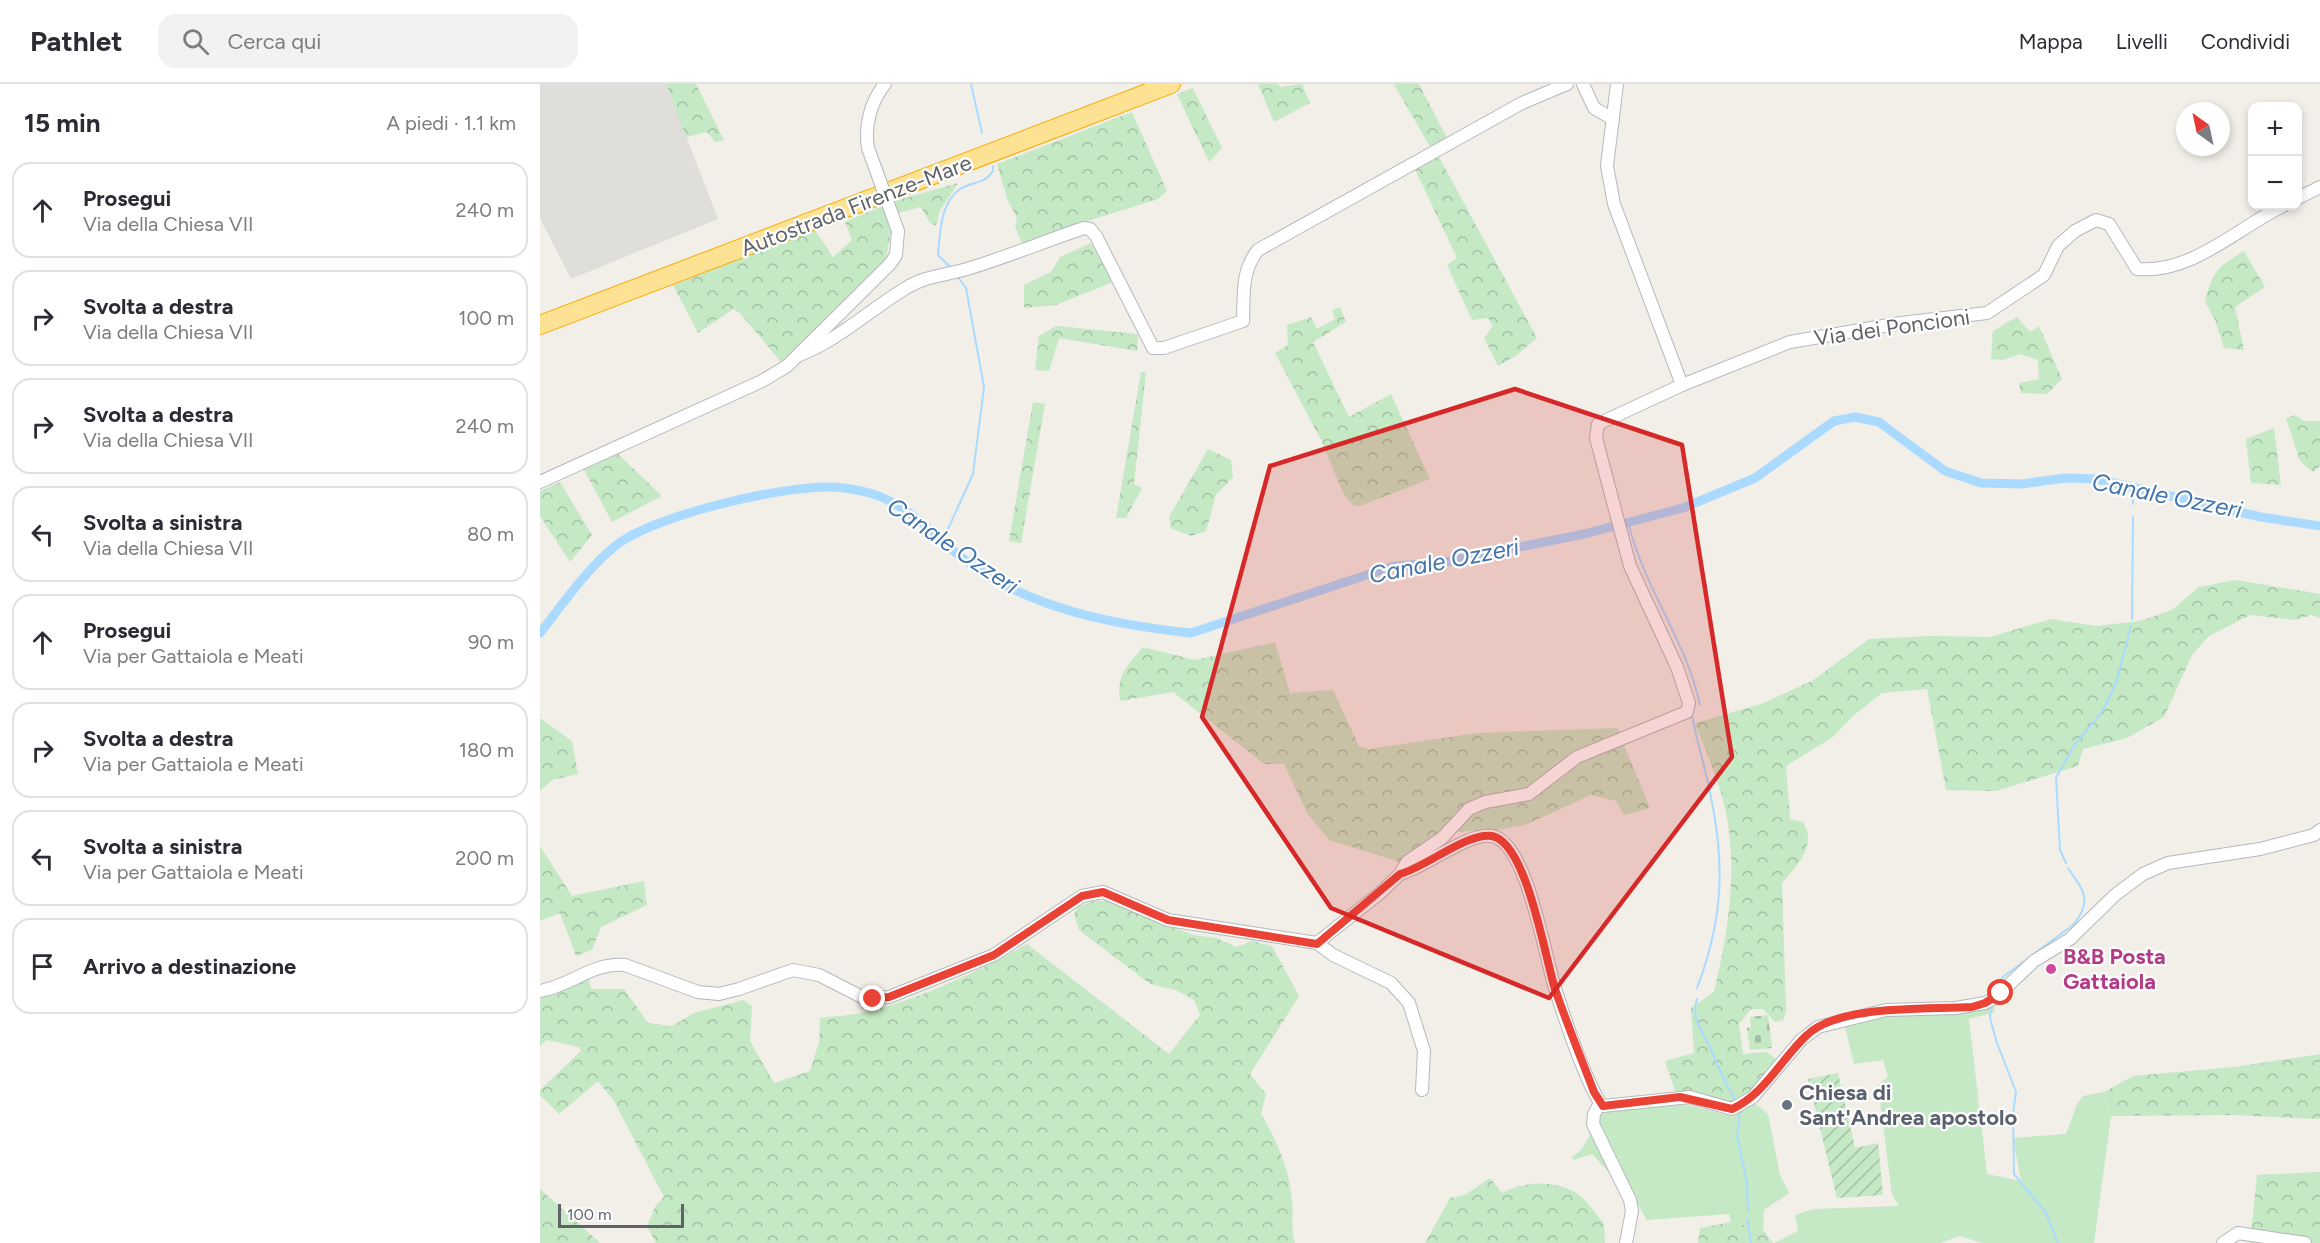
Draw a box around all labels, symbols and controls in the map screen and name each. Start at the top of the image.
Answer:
search box [158,14,578,68]
text: Pathlet [30,24,122,58]
icon: search [179,25,212,58]
text: Cerca qui [227,28,321,55]
text: Mappa [2019,29,2083,54]
text: Livelli [2116,29,2168,54]
text: Condividi [2201,29,2290,54]
north arrow [2176,102,2230,156]
map controls [2248,102,2302,210]
button: + [2248,102,2302,156]
text: 15 min [24,107,101,139]
text: A piedi · 1.1 km [386,111,516,135]
street label: Autostrada Firenze-Mare [737,149,975,262]
button: − [2248,156,2302,210]
text: Prosegui [83,185,171,212]
icon: ahead [26,194,59,227]
text: 240 m [456,198,514,222]
text: Via della Chiesa VII [83,212,254,236]
text: Svolta a destra [83,293,233,320]
icon: right [26,302,59,335]
street label: Via dei Poncioni [1812,303,1972,352]
text: 100 m [458,306,514,330]
text: Via della Chiesa VII [83,320,254,344]
text: Svolta a destra [83,401,233,428]
icon: right [26,410,59,443]
text: 240 m [456,414,514,438]
text: Via della Chiesa VII [83,428,254,452]
water label: Canale Ozzeri [2090,467,2245,524]
water label: Canale Ozzeri [882,491,1025,600]
text: Svolta a sinistra [83,509,242,536]
icon: left [26,518,59,551]
text: 80 m [467,522,514,546]
water label: Canale Ozzeri [1366,532,1522,589]
text: Via della Chiesa VII [83,536,254,560]
text: Prosegui [83,617,171,644]
icon: ahead [26,626,59,659]
text: 90 m [468,630,514,654]
text: Via per Gattaiola e Meati [83,644,304,668]
text: Svolta a destra [83,725,233,752]
icon: right [26,734,59,767]
text: 180 m [459,738,514,762]
text: Via per Gattaiola e Meati [83,752,304,776]
text: Svolta a sinistra [83,833,242,860]
icon: left [26,842,59,875]
text: 200 m [455,846,514,870]
text: Via per Gattaiola e Meati [83,860,304,884]
place label: B&B Posta Gattaiola [2063,943,2166,995]
icon: arrive [26,950,59,983]
text: Arrivo a destinazione [83,953,296,980]
marker: B&B Posta Gattaiola [2044,962,2058,976]
route start [1987,979,2013,1005]
route end [859,985,885,1011]
place label: Chiesa di Sant'Andrea apostolo [1799,1079,2017,1131]
marker: Chiesa di Sant'Andrea apostolo [1780,1098,1794,1112]
scale bar [558,1201,684,1228]
text: 100 m [567,1205,612,1224]

